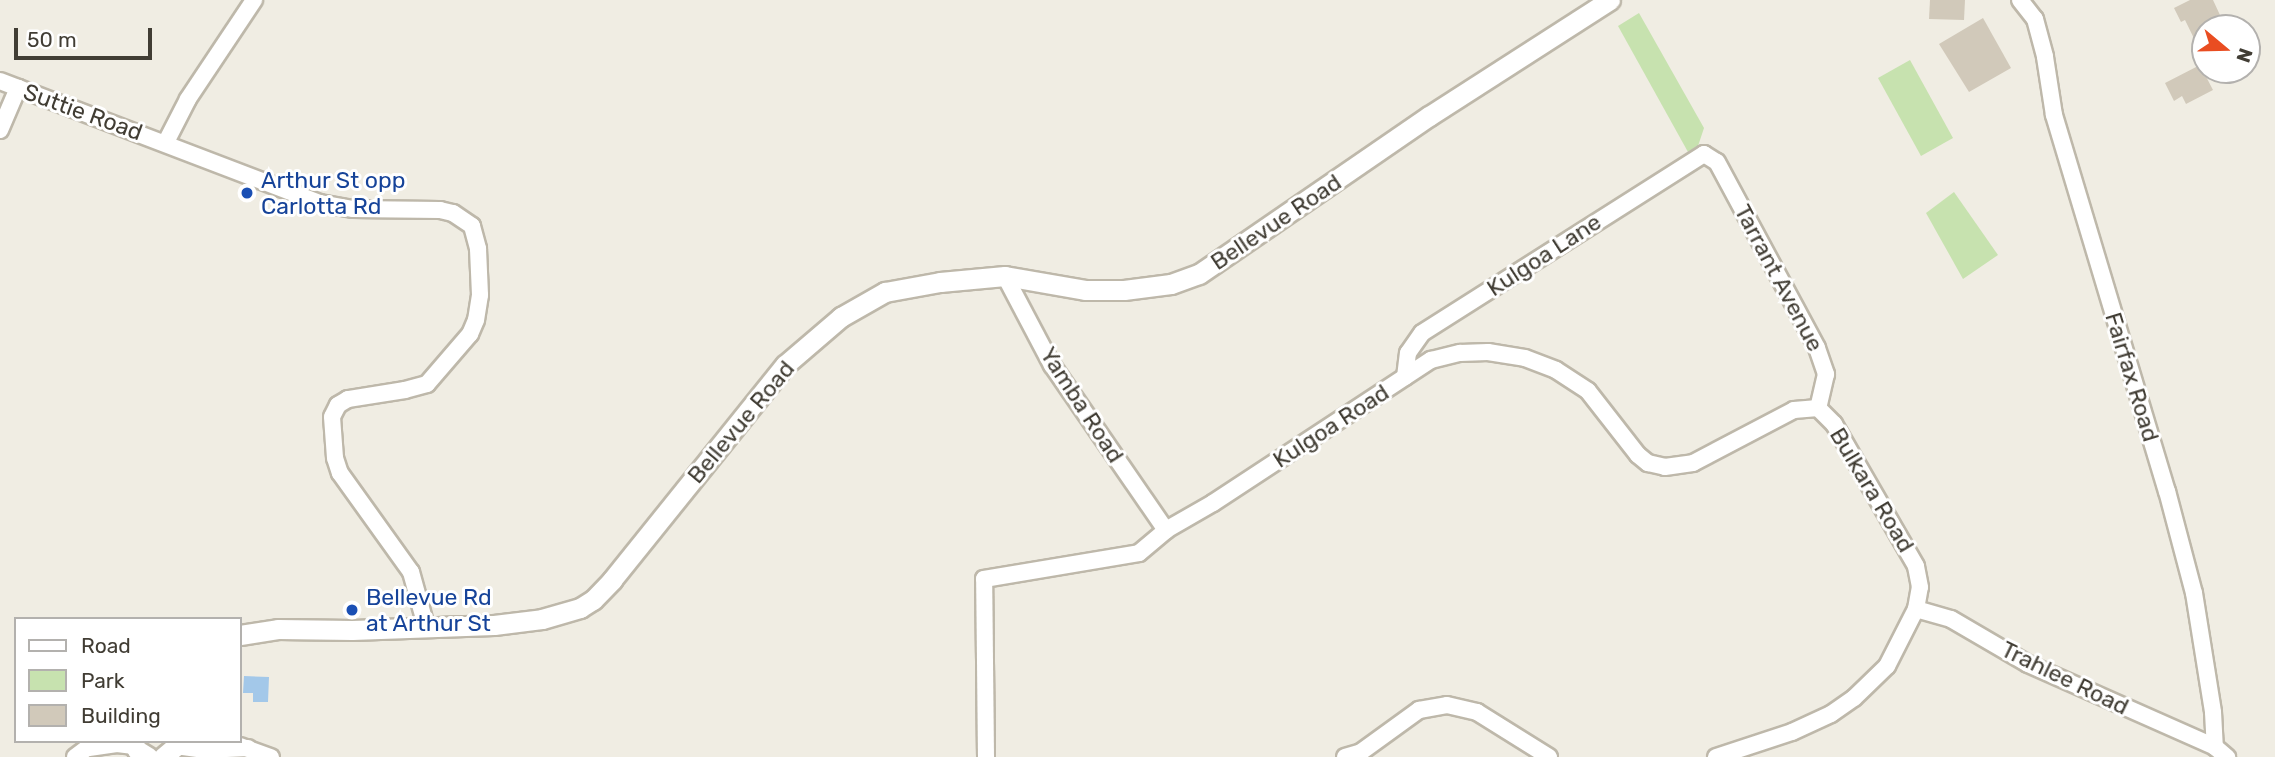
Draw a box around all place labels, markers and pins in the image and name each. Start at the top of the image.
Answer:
place label: Arthur St opp Carlotta Rd [261,166,406,220]
marker: Arthur St opp Carlotta Rd [239,185,255,201]
place label: Bellevue Rd at Arthur St [366,583,492,637]
marker: Bellevue Rd at Arthur St [344,602,360,618]

